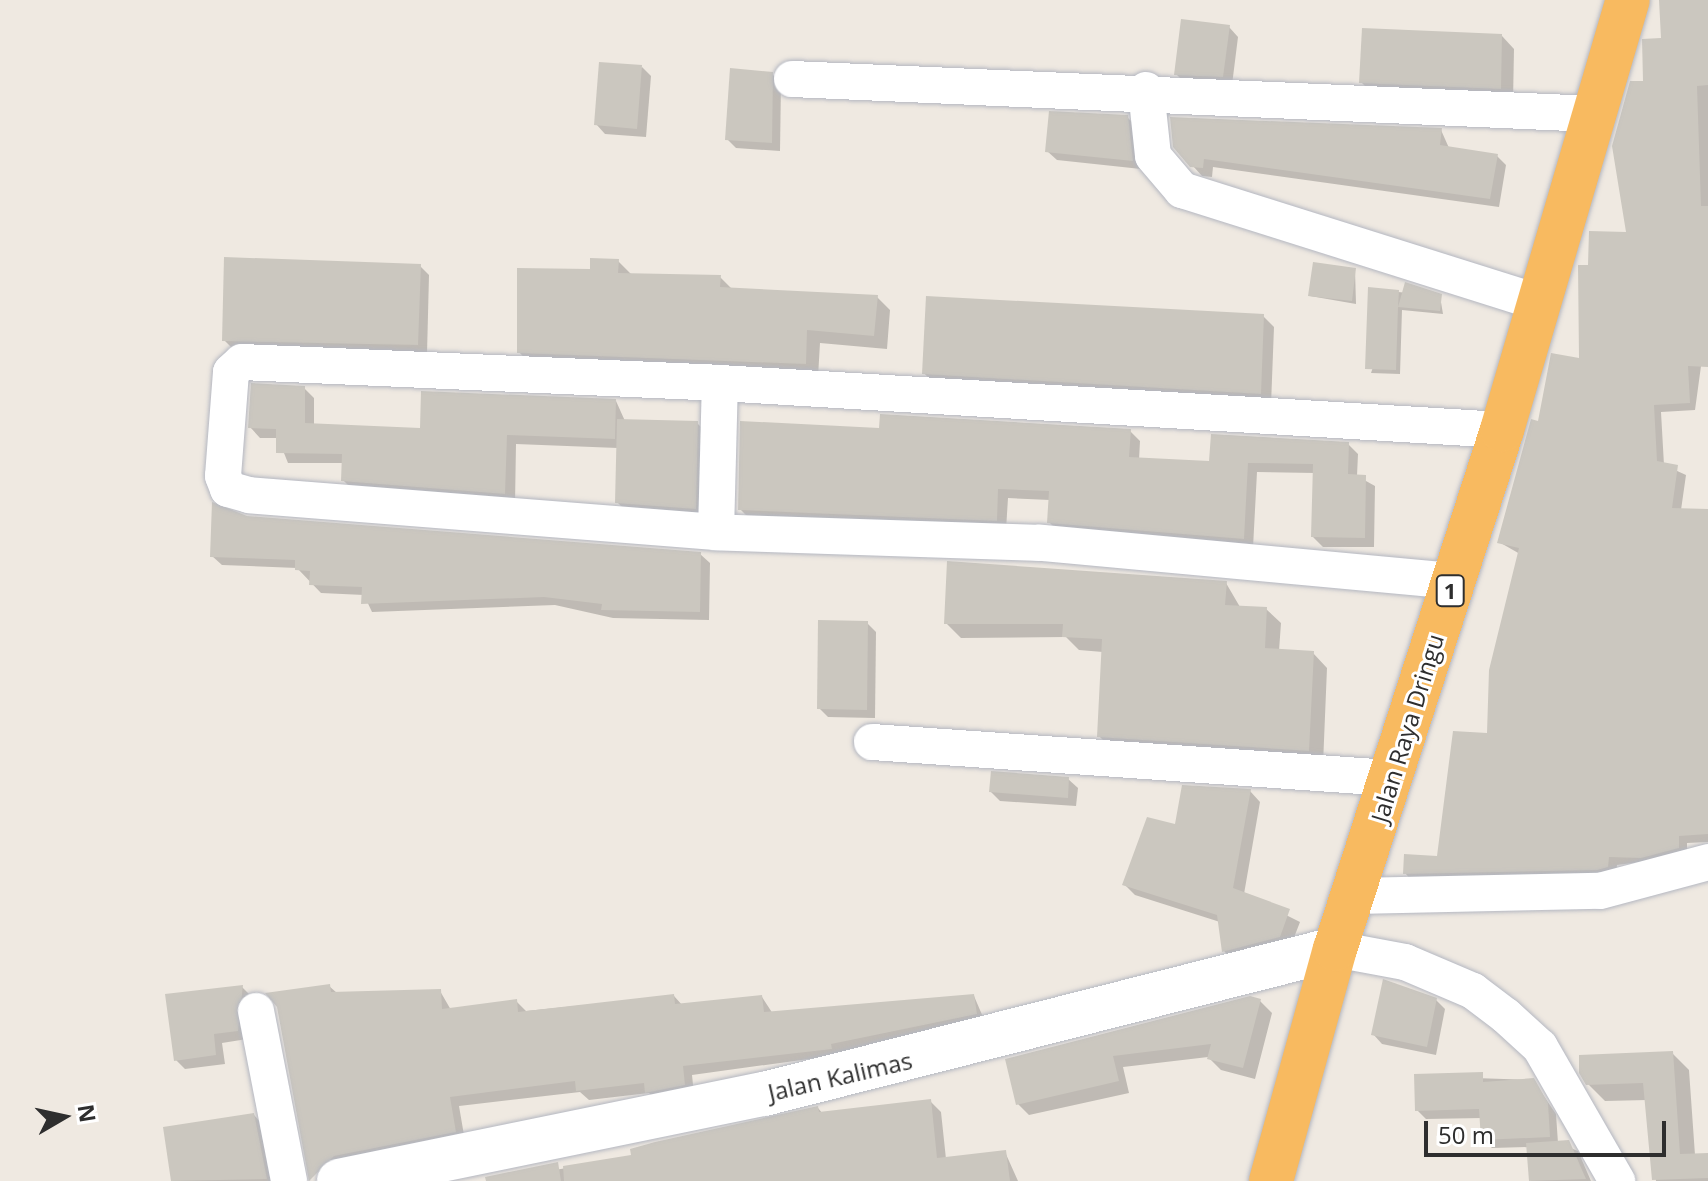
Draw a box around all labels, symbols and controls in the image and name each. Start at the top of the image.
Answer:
road number: 1 [1434,573,1466,609]
street label: Jalan Raya Dringu [1365,630,1449,826]
street label: Jalan Kalimas [765,1045,915,1107]
north arrow [24,1077,104,1157]
text: N [71,1102,104,1124]
scale bar [1428,1105,1670,1155]
text: 50 m [1438,1118,1494,1151]

